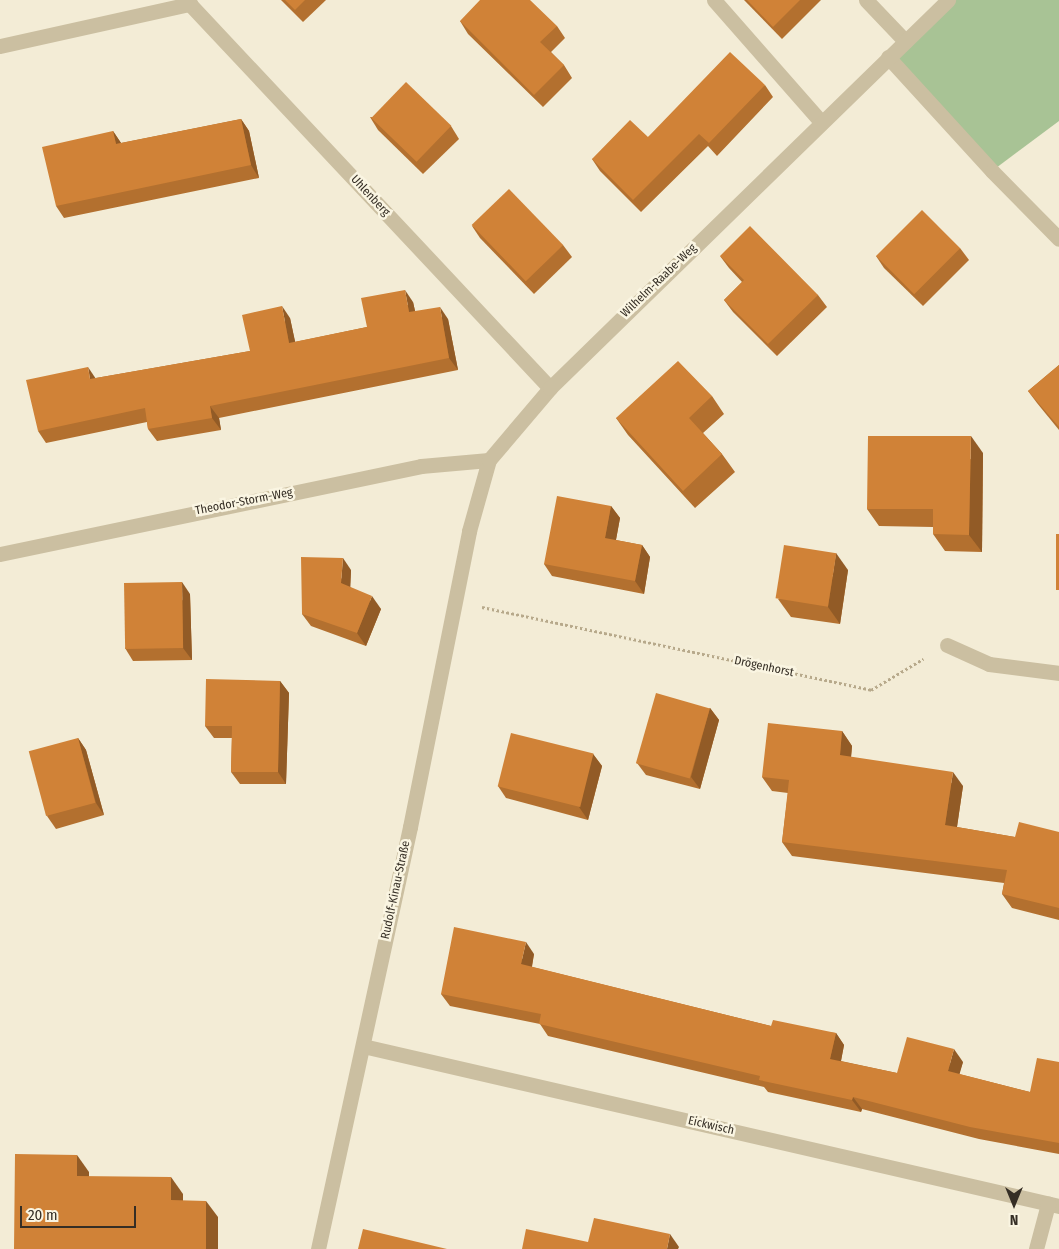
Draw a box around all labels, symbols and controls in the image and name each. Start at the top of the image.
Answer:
street label: Uhlenberg [347,173,393,219]
street label: Wilhelm-Raabe-Weg [618,241,700,321]
street label: Theodor-Storm-Weg [194,485,294,519]
street label: Drögenhorst [733,654,795,680]
street label: Rudolf-Kinau-Straße [379,839,413,941]
street label: Eickwisch [687,1114,735,1138]
north arrow [989,1179,1039,1229]
scale bar [22,1196,139,1228]
text: 20 m [28,1206,58,1224]
text: N [1010,1211,1018,1228]

